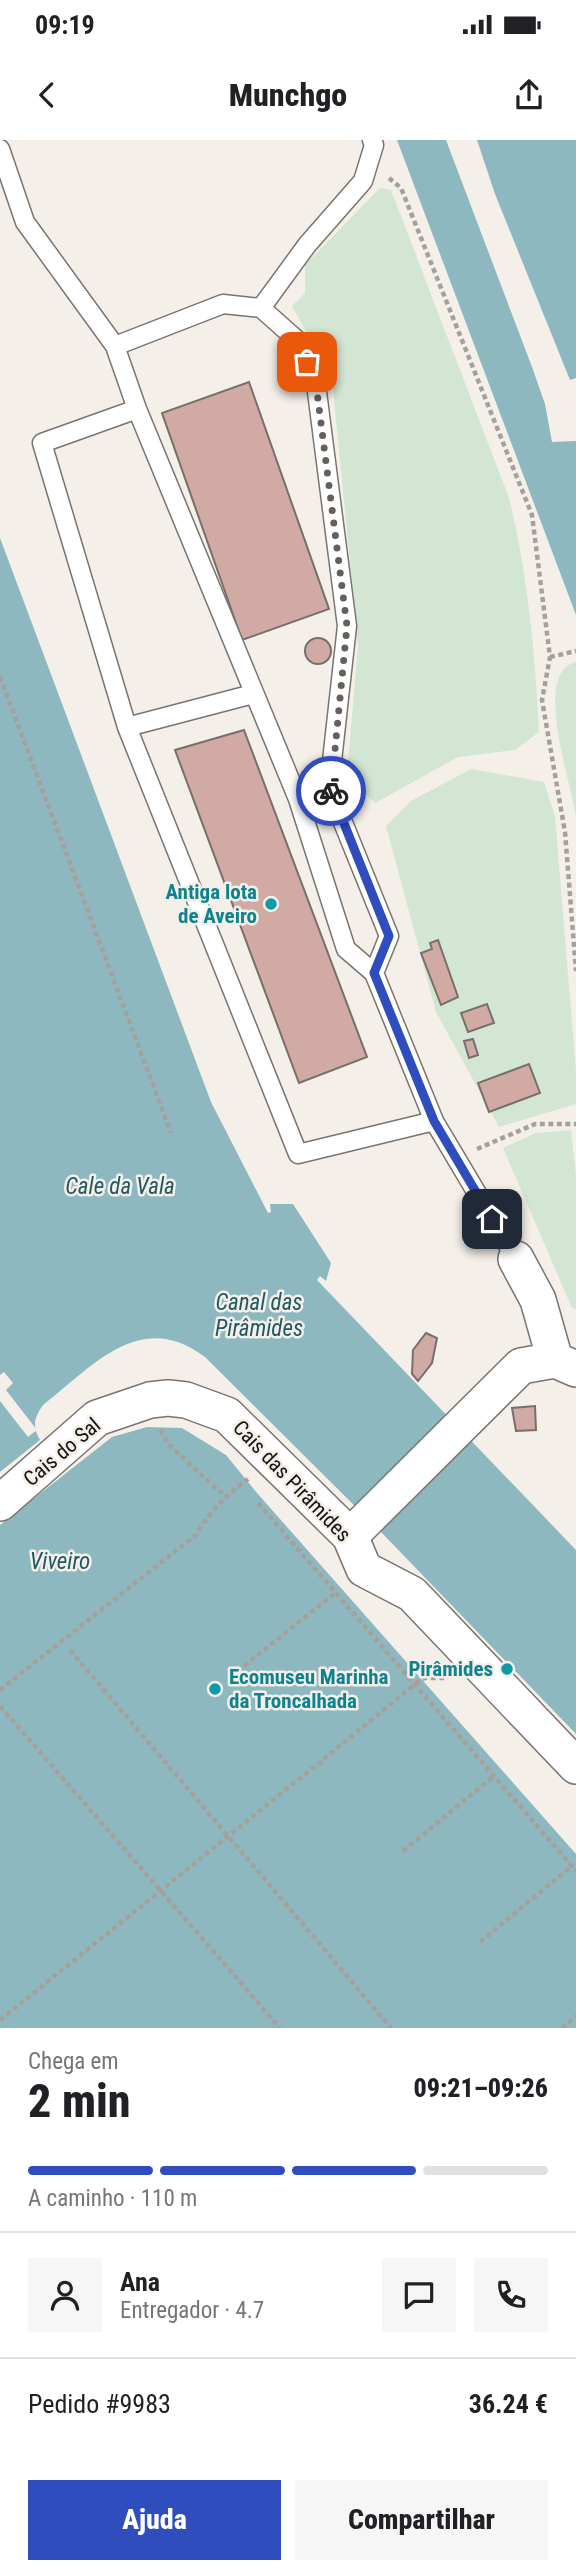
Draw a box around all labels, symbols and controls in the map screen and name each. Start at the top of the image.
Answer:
text: 09:19 [35,10,95,40]
icon: back [28,76,66,114]
text: Munchgo [229,76,347,114]
icon: share [510,76,548,114]
pin [277,332,337,392]
icon: bag [288,343,326,381]
courier [296,756,366,826]
icon: bike [312,772,350,810]
place label: Antiga lota de Aveiro [165,880,257,928]
marker: Antiga lota de Aveiro [263,896,279,912]
water label: Cale da Vala [65,1173,175,1200]
pin [462,1189,522,1249]
icon: home [473,1200,511,1238]
water label: Canal das Pirâmides [215,1289,303,1342]
street label: Cais do Sal [19,1413,105,1491]
street label: Cais das Pirâmides [228,1415,356,1547]
water label: Viveiro [30,1548,90,1575]
place label: Pirâmides [408,1657,493,1681]
marker: Pirâmides [499,1661,515,1677]
place label: Ecomuseu Marinha da Troncalhada [229,1665,389,1713]
marker: Ecomuseu Marinha da Troncalhada [207,1681,223,1697]
text: Chega em [28,2048,119,2075]
text: 09:21–09:26 [414,2073,548,2103]
text: 2 min [28,2074,131,2128]
text: A caminho · 110 m [28,2185,197,2212]
button: person [28,2258,102,2332]
button: chat [382,2258,456,2332]
button: phone [474,2258,548,2332]
text: Ana [120,2267,160,2297]
text: Entregador · 4.7 [120,2297,264,2324]
text: Pedido #9983 [28,2389,171,2419]
text: 36.24 € [469,2389,548,2419]
button: Ajuda [28,2480,281,2560]
button: Compartilhar [295,2480,548,2560]

